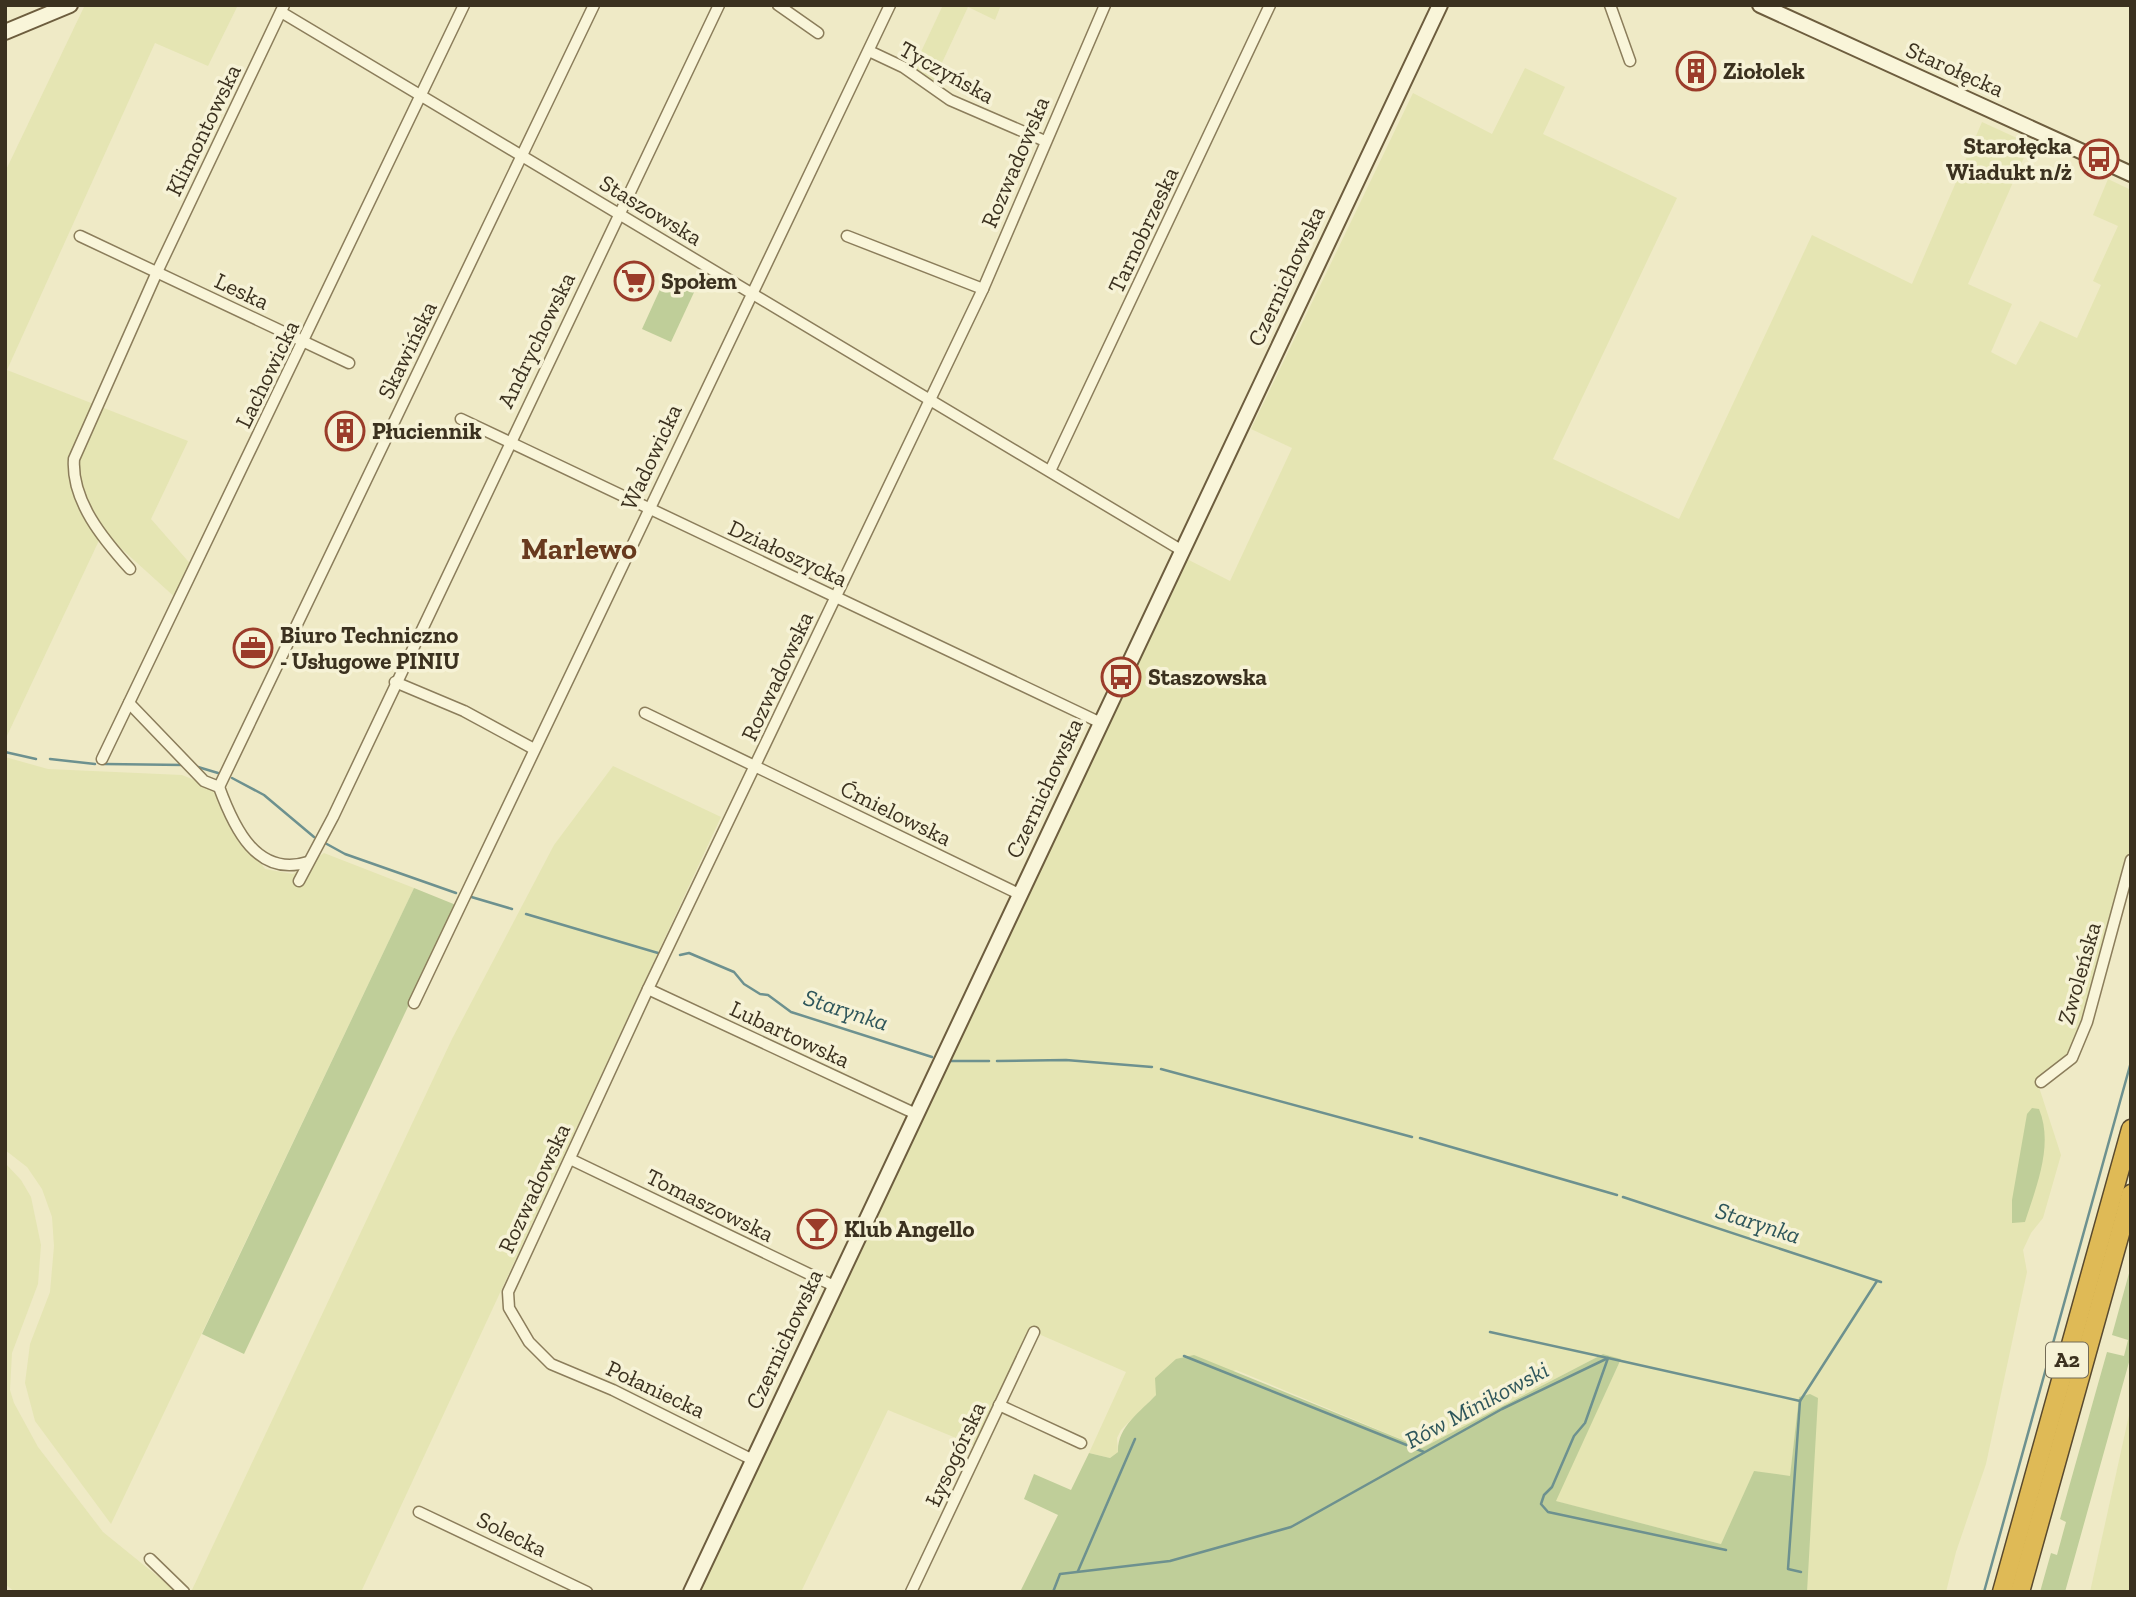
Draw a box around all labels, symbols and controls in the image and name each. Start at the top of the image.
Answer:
street label: Tyczyńska [895,34,999,110]
street label: Starołęcka [1902,35,2008,103]
building icon: Ziołolek [1675,50,1717,92]
place label: Ziołolek [1723,57,1805,85]
street label: Klimontowska [159,60,247,200]
street label: Rozwadowska [975,92,1055,232]
place label: Starołęcka Wiadukt n/ż [1946,132,2072,186]
bus stop icon: Starołęcka Wiadukt n/ż [2078,138,2120,180]
street label: Tarnobrzeska [1102,162,1184,298]
street label: Staszowska [595,168,707,252]
street label: Czernichowska [1241,202,1331,350]
supermarket icon: Społem [613,260,655,302]
street label: Leska [210,266,274,316]
place label: Społem [661,267,737,295]
street label: Andrychowska [491,268,581,412]
street label: Skawińska [371,297,443,403]
street label: Lachowicka [229,316,305,432]
street label: Wadowicka [614,400,688,514]
building icon: Płuciennik [324,410,366,452]
place label: Płuciennik [372,417,482,445]
street label: Działoszycka [724,513,852,593]
district label: Marlewo [521,531,637,567]
street label: Rozwadowska [735,607,819,745]
place label: Biuro Techniczno - Usługowe PINIU [280,621,460,675]
office icon: Biuro Techniczno - Usługowe PINIU [232,627,274,669]
bus stop icon: Staszowska [1100,656,1142,698]
place label: Staszowska [1148,663,1267,691]
street label: Czernichowska [999,714,1089,862]
street label: Ćmielowska [836,774,956,852]
street label: Zwoleńska [2051,919,2107,1027]
water label: Starynka [800,982,892,1037]
street label: Lubartowska [726,994,854,1074]
street label: Rozwadowska [492,1119,576,1257]
street label: Tomaszowska [642,1162,778,1248]
water label: Starynka [1712,1195,1804,1250]
bar icon: Klub Angello [796,1208,838,1250]
place label: Klub Angello [844,1215,975,1243]
street label: Czernichowska [739,1265,829,1413]
road number: A2 [2046,1342,2088,1378]
street label: Połaniecka [602,1354,710,1424]
water label: Rów Minikowski [1400,1355,1553,1455]
street label: Łysogórska [919,1397,991,1511]
street label: Solecka [472,1505,552,1563]

